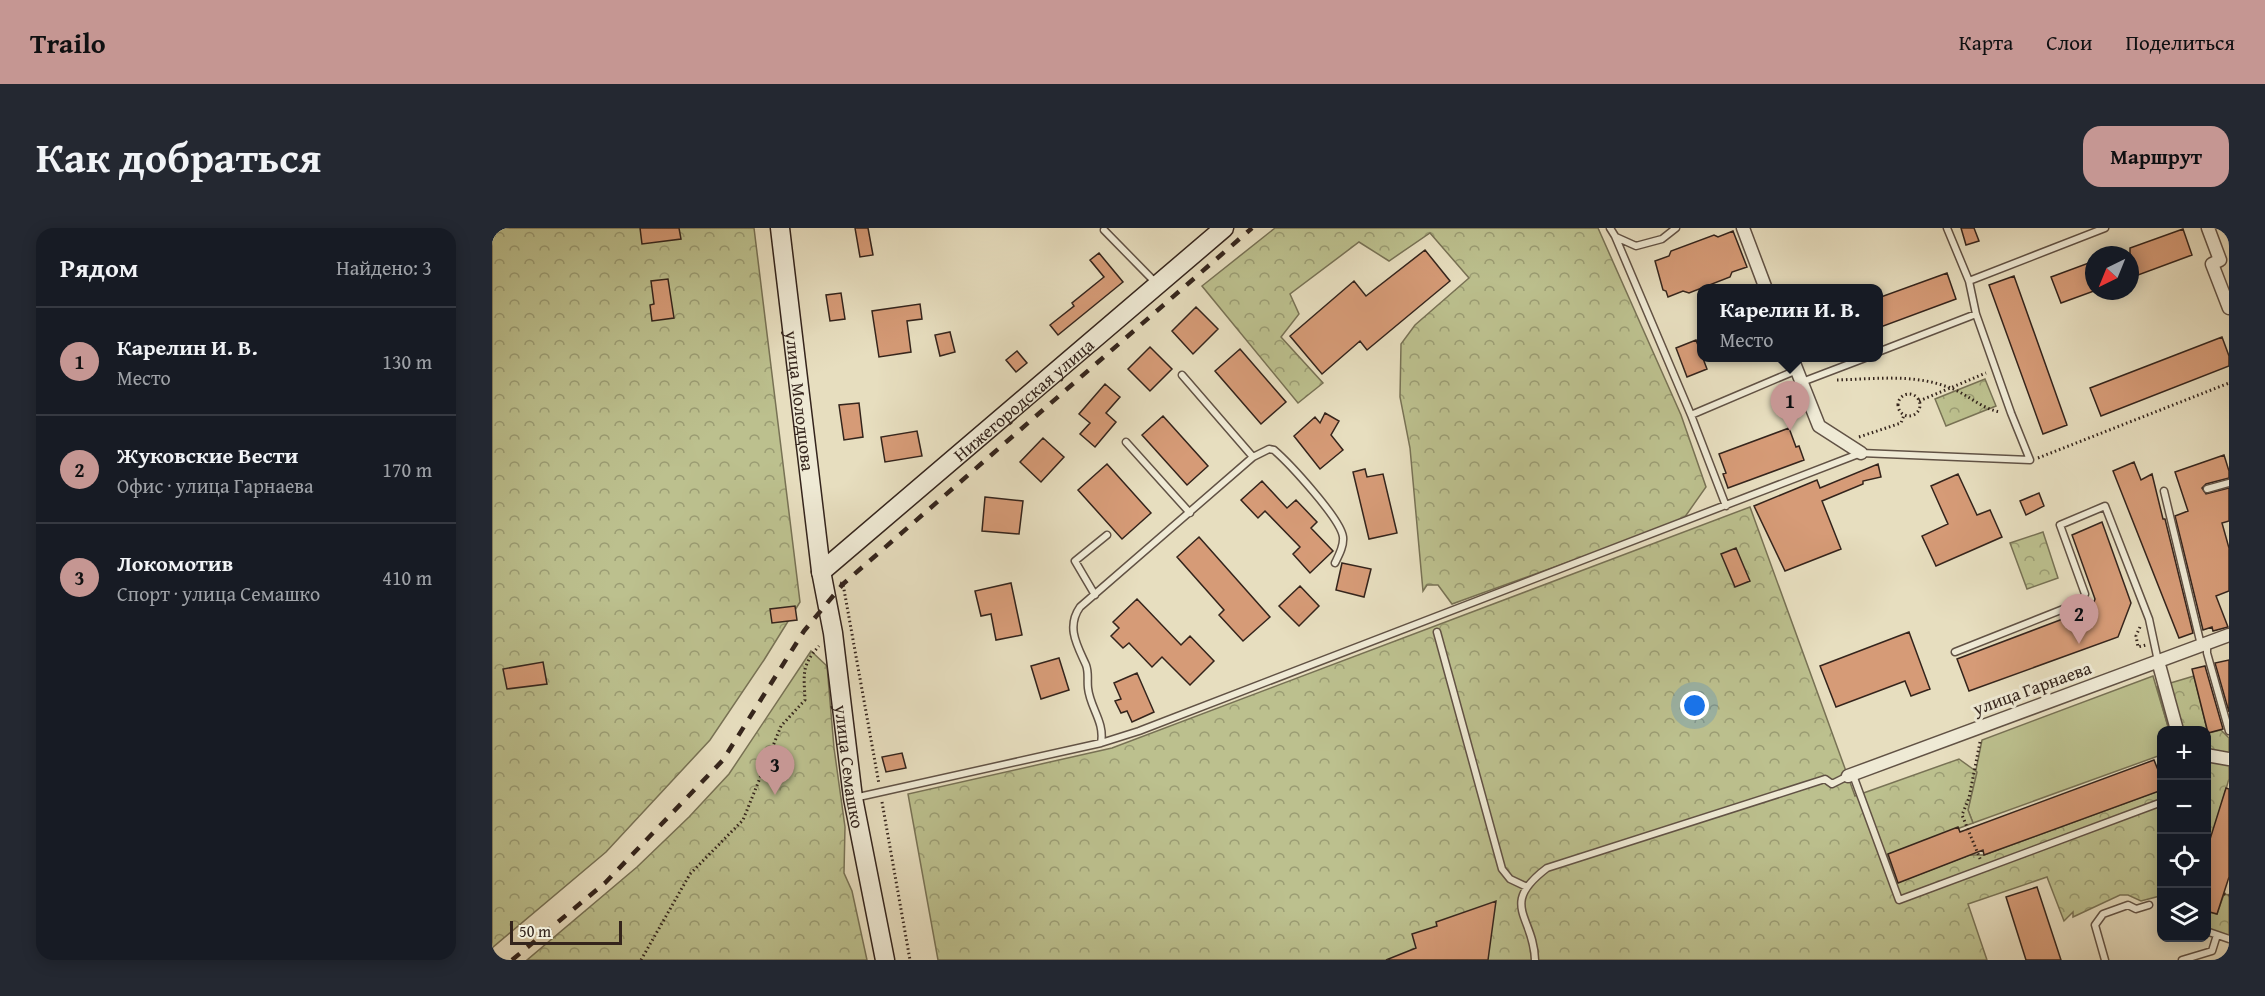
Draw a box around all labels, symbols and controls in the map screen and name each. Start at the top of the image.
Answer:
text: Trailo [30,22,106,63]
text: Карта [1959,27,2013,58]
text: Слои [2046,27,2092,58]
text: Поделиться [2125,27,2235,58]
text: Как добраться [36,126,321,187]
button: Маршрут [2083,126,2229,187]
north arrow [2085,246,2139,300]
text: Рядом [60,248,138,287]
text: Найдено: 3 [336,253,432,282]
popup [1697,284,1883,362]
text: Карелин И. В. [1720,293,1860,325]
text: Место [1720,325,1773,354]
street label: улица Молодцова [779,328,823,473]
text: Карелин И. В. [117,331,258,363]
street label: Нижегородская улица [947,331,1100,467]
text: 1 [74,347,85,376]
text: 130 m [382,347,432,376]
text: Место [117,363,171,392]
pin: 1 [1770,382,1810,431]
text: Жуковские Вести [117,439,298,471]
text: 2 [74,455,85,484]
text: 170 m [382,455,432,484]
text: Офис · улица Гарнаева [117,471,314,500]
text: Локомотив [117,547,233,579]
text: 3 [74,563,85,592]
text: 410 m [382,563,432,592]
text: Спорт · улица Семашко [117,579,320,608]
pin: 2 [2060,594,2098,644]
street label: улица Гарнаева [1968,654,2095,722]
your location [1680,691,1709,720]
street label: улица Семашко [828,702,872,830]
map controls [2157,726,2211,942]
button: + [2157,726,2211,780]
pin: 3 [756,746,794,795]
button: − [2157,780,2211,834]
button: locate [2157,834,2211,888]
button: layers [2157,888,2211,942]
scale bar [510,918,622,946]
text: 50 m [519,919,551,943]

